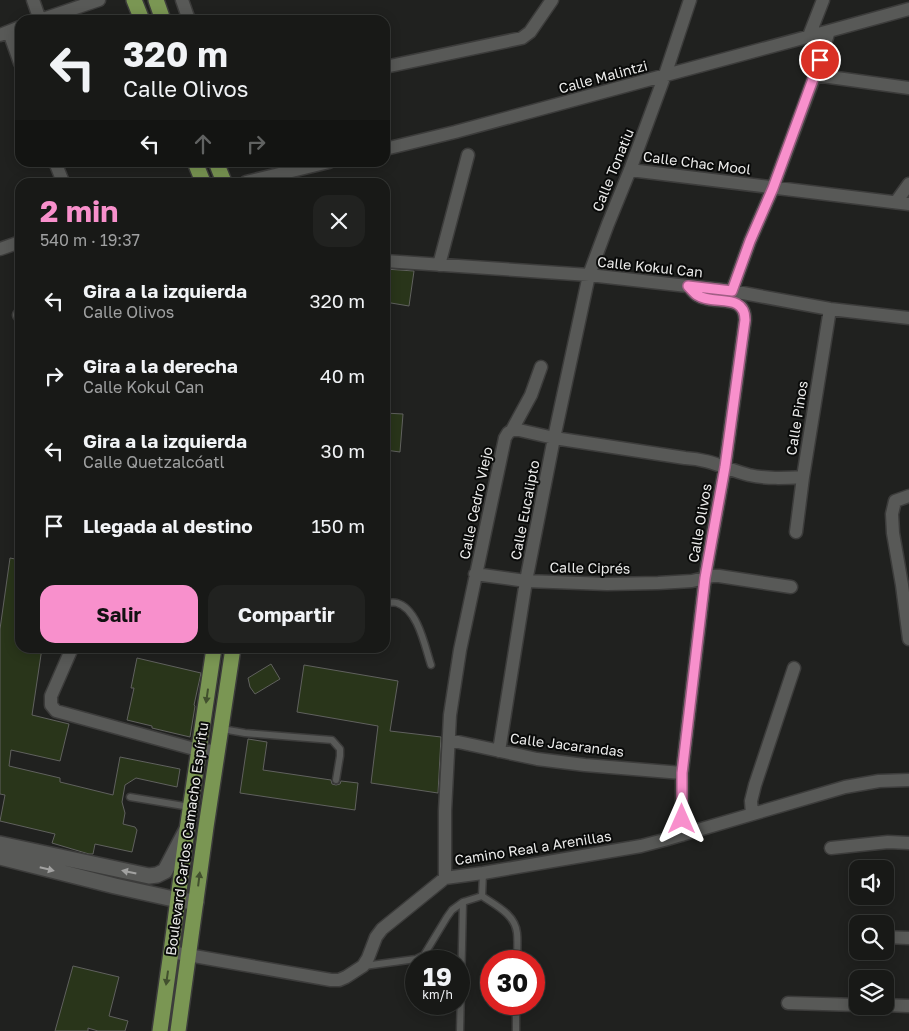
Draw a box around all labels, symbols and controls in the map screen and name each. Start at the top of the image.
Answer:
text: 320 m [123,33,228,75]
icon: left [40,35,105,100]
pin [799,39,841,81]
icon: arrive [806,46,834,74]
street label: Calle Malintzi [557,56,649,97]
text: Calle Olivos [123,75,248,102]
street label: Calle Tonatiu [588,126,637,214]
icon: left [136,130,164,158]
icon: ahead [189,130,217,158]
icon: right [242,130,270,158]
street label: Calle Chac Mool [642,147,752,178]
text: 2 min [40,193,118,229]
button: close [313,195,365,247]
text: 540 m · 19:37 [40,230,140,250]
street label: Calle Kokul Can [596,253,704,280]
text: Gira a la izquierda [83,279,247,302]
icon: left [40,287,68,315]
text: 320 m [310,289,365,312]
text: Calle Olivos [83,302,174,322]
text: Gira a la derecha [83,354,238,377]
icon: right [40,362,68,390]
text: 40 m [320,364,365,387]
text: Calle Kokul Can [83,377,204,397]
street label: Calle Pinos [782,379,811,456]
text: Gira a la izquierda [83,429,247,452]
icon: left [40,437,68,465]
text: 30 m [321,439,365,462]
street label: Calle Cedro Viejo [455,445,496,561]
text: Calle Quetzalcóatl [83,452,225,472]
street label: Calle Eucalipto [507,459,543,561]
street label: Calle Olivos [684,482,715,564]
icon: arrive [40,512,68,540]
text: Llegada al destino [83,514,253,537]
text: 150 m [311,514,365,537]
street label: Calle Ciprés [550,558,630,577]
button: Salir [40,585,198,643]
button: Compartir [208,585,365,643]
one-way arrow [203,688,211,704]
street label: Boulevard Carlos Camacho Espíritu [162,721,211,957]
street label: Calle Jacarandas [509,729,625,760]
position arrow [655,792,707,844]
street label: Camino Real a Arenillas [453,827,612,868]
map controls [849,860,894,1015]
button: sound [849,860,894,905]
one-way arrow [40,865,55,873]
one-way arrow [121,867,137,875]
one-way arrow [195,870,203,886]
button: search [849,915,894,960]
speed limit sign: 30 [480,950,545,1015]
text: 19 [423,961,452,992]
one-way arrow [163,970,171,986]
button: layers [849,970,894,1015]
text: km/h [422,987,453,1002]

